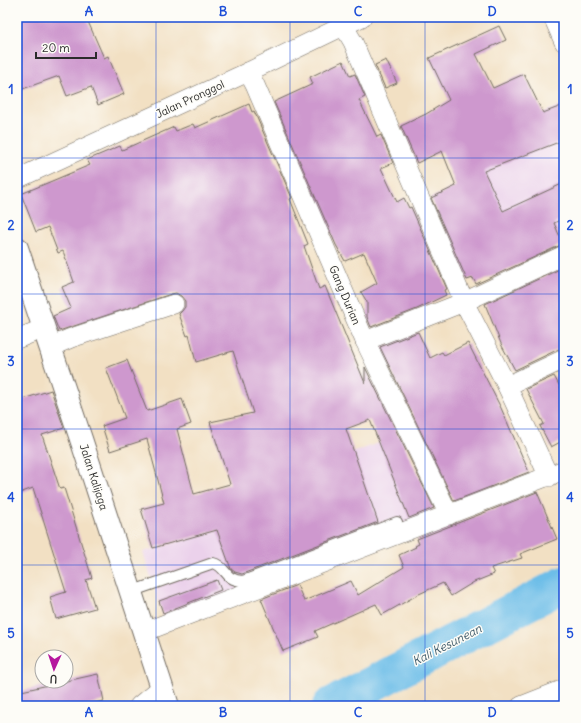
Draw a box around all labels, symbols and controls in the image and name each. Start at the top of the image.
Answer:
text: A [85,3,94,20]
text: B [219,3,228,20]
text: C [354,3,363,20]
text: D [487,3,497,20]
scale bar [36,34,96,60]
text: 20 m [42,40,70,55]
street label: Jalan Pronggol [153,77,227,121]
text: 1 [8,81,14,98]
text: 1 [567,81,573,98]
text: 2 [7,217,15,234]
text: 2 [566,217,574,234]
street label: Gang Durian [326,263,364,327]
text: 3 [7,353,15,370]
text: 3 [566,353,574,370]
street label: Jalan Kalijaga [77,442,111,512]
text: 4 [7,489,15,506]
text: 4 [566,489,574,506]
water label: Kali Kesunean [410,620,485,668]
text: 5 [7,625,15,642]
text: 5 [566,625,574,642]
north arrow [34,649,74,689]
text: U [49,672,58,686]
text: A [85,704,94,721]
text: B [219,704,228,721]
text: C [354,704,363,721]
text: D [487,704,497,721]

